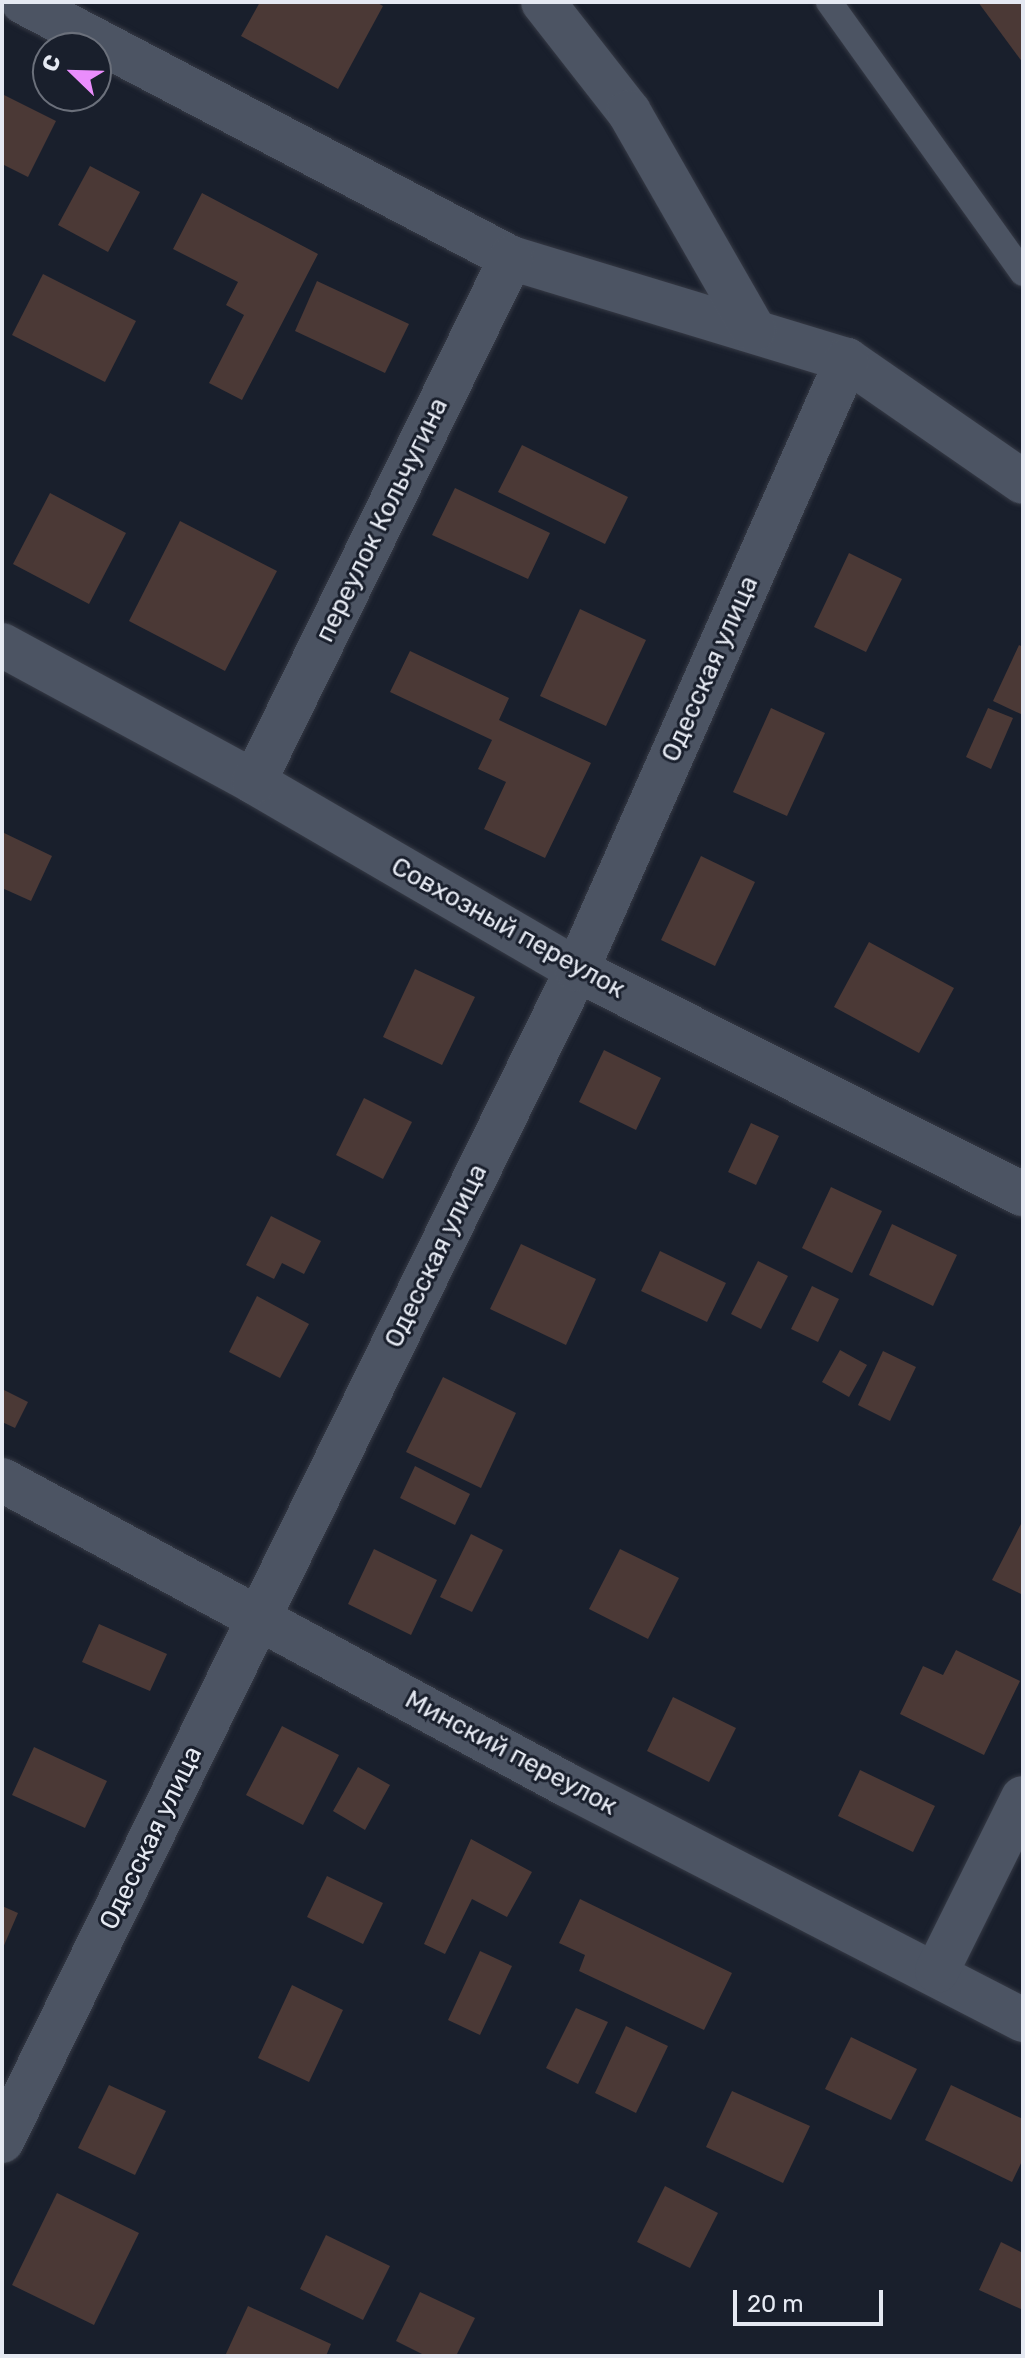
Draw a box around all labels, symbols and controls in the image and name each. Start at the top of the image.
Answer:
north arrow [32,32,112,112]
text: С [36,51,67,76]
street label: переулок Кольчугина [309,393,455,647]
street label: Одесская улица [655,571,765,767]
street label: Совхозный переулок [386,851,630,1005]
street label: Одесская улица [378,1159,494,1353]
street label: Минский переулок [400,1684,622,1822]
street label: Одесская улица [93,1741,209,1935]
scale bar [737,2274,887,2324]
text: 20 m [747,2290,804,2318]

